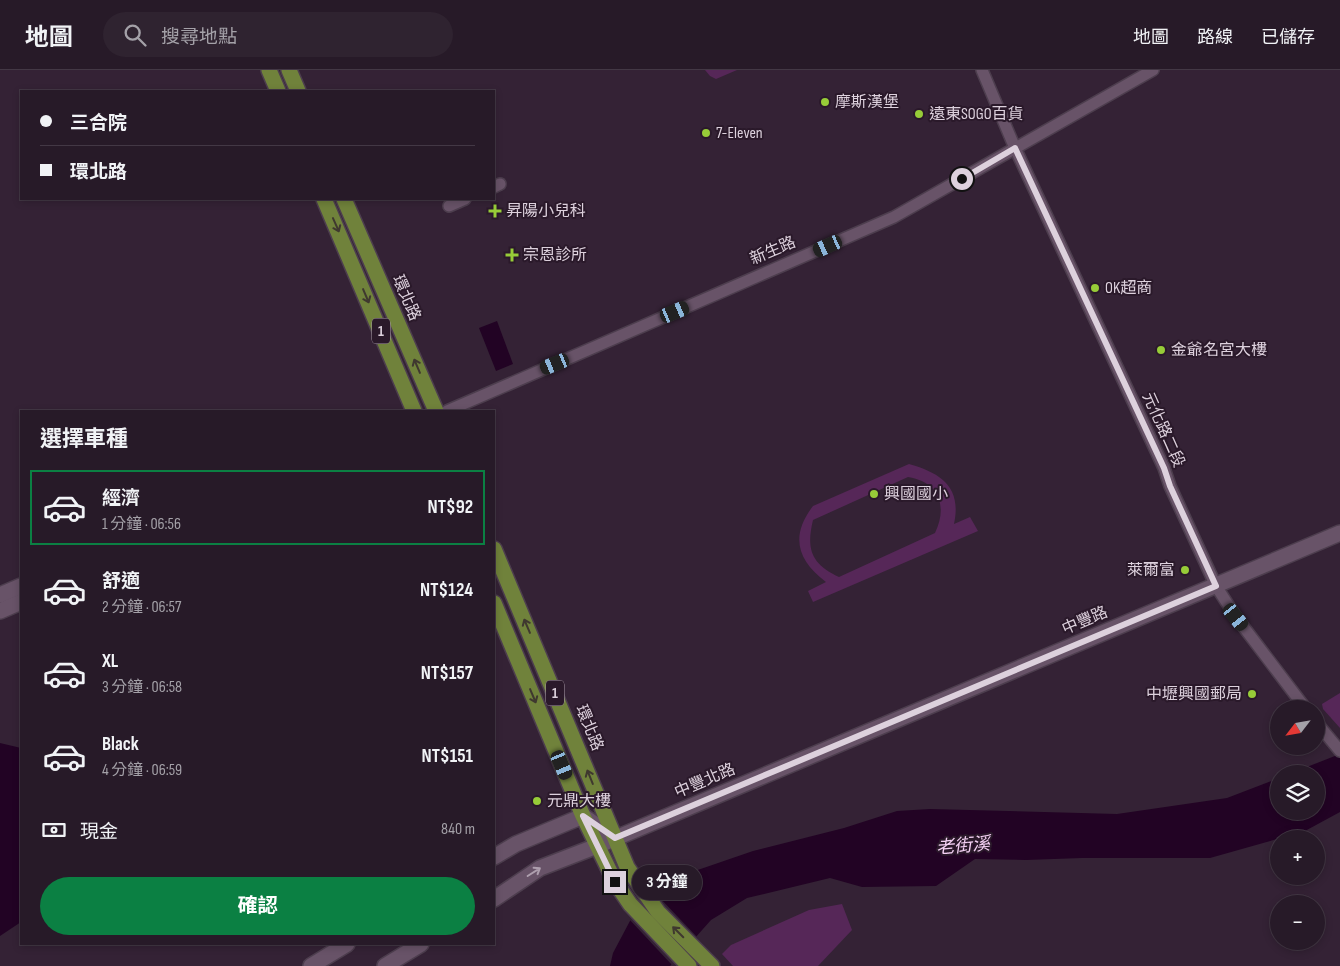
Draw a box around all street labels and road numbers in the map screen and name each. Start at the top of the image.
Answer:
street label: 新生路 [747,233,799,269]
street label: 環北路 [388,272,424,324]
road number: 1 [372,318,390,344]
street label: 元化路二段 [1138,390,1188,470]
street label: 中豐路 [1059,603,1111,639]
road number: 1 [546,680,564,706]
street label: 環北路 [571,702,607,754]
street label: 中豐北路 [672,760,738,802]

